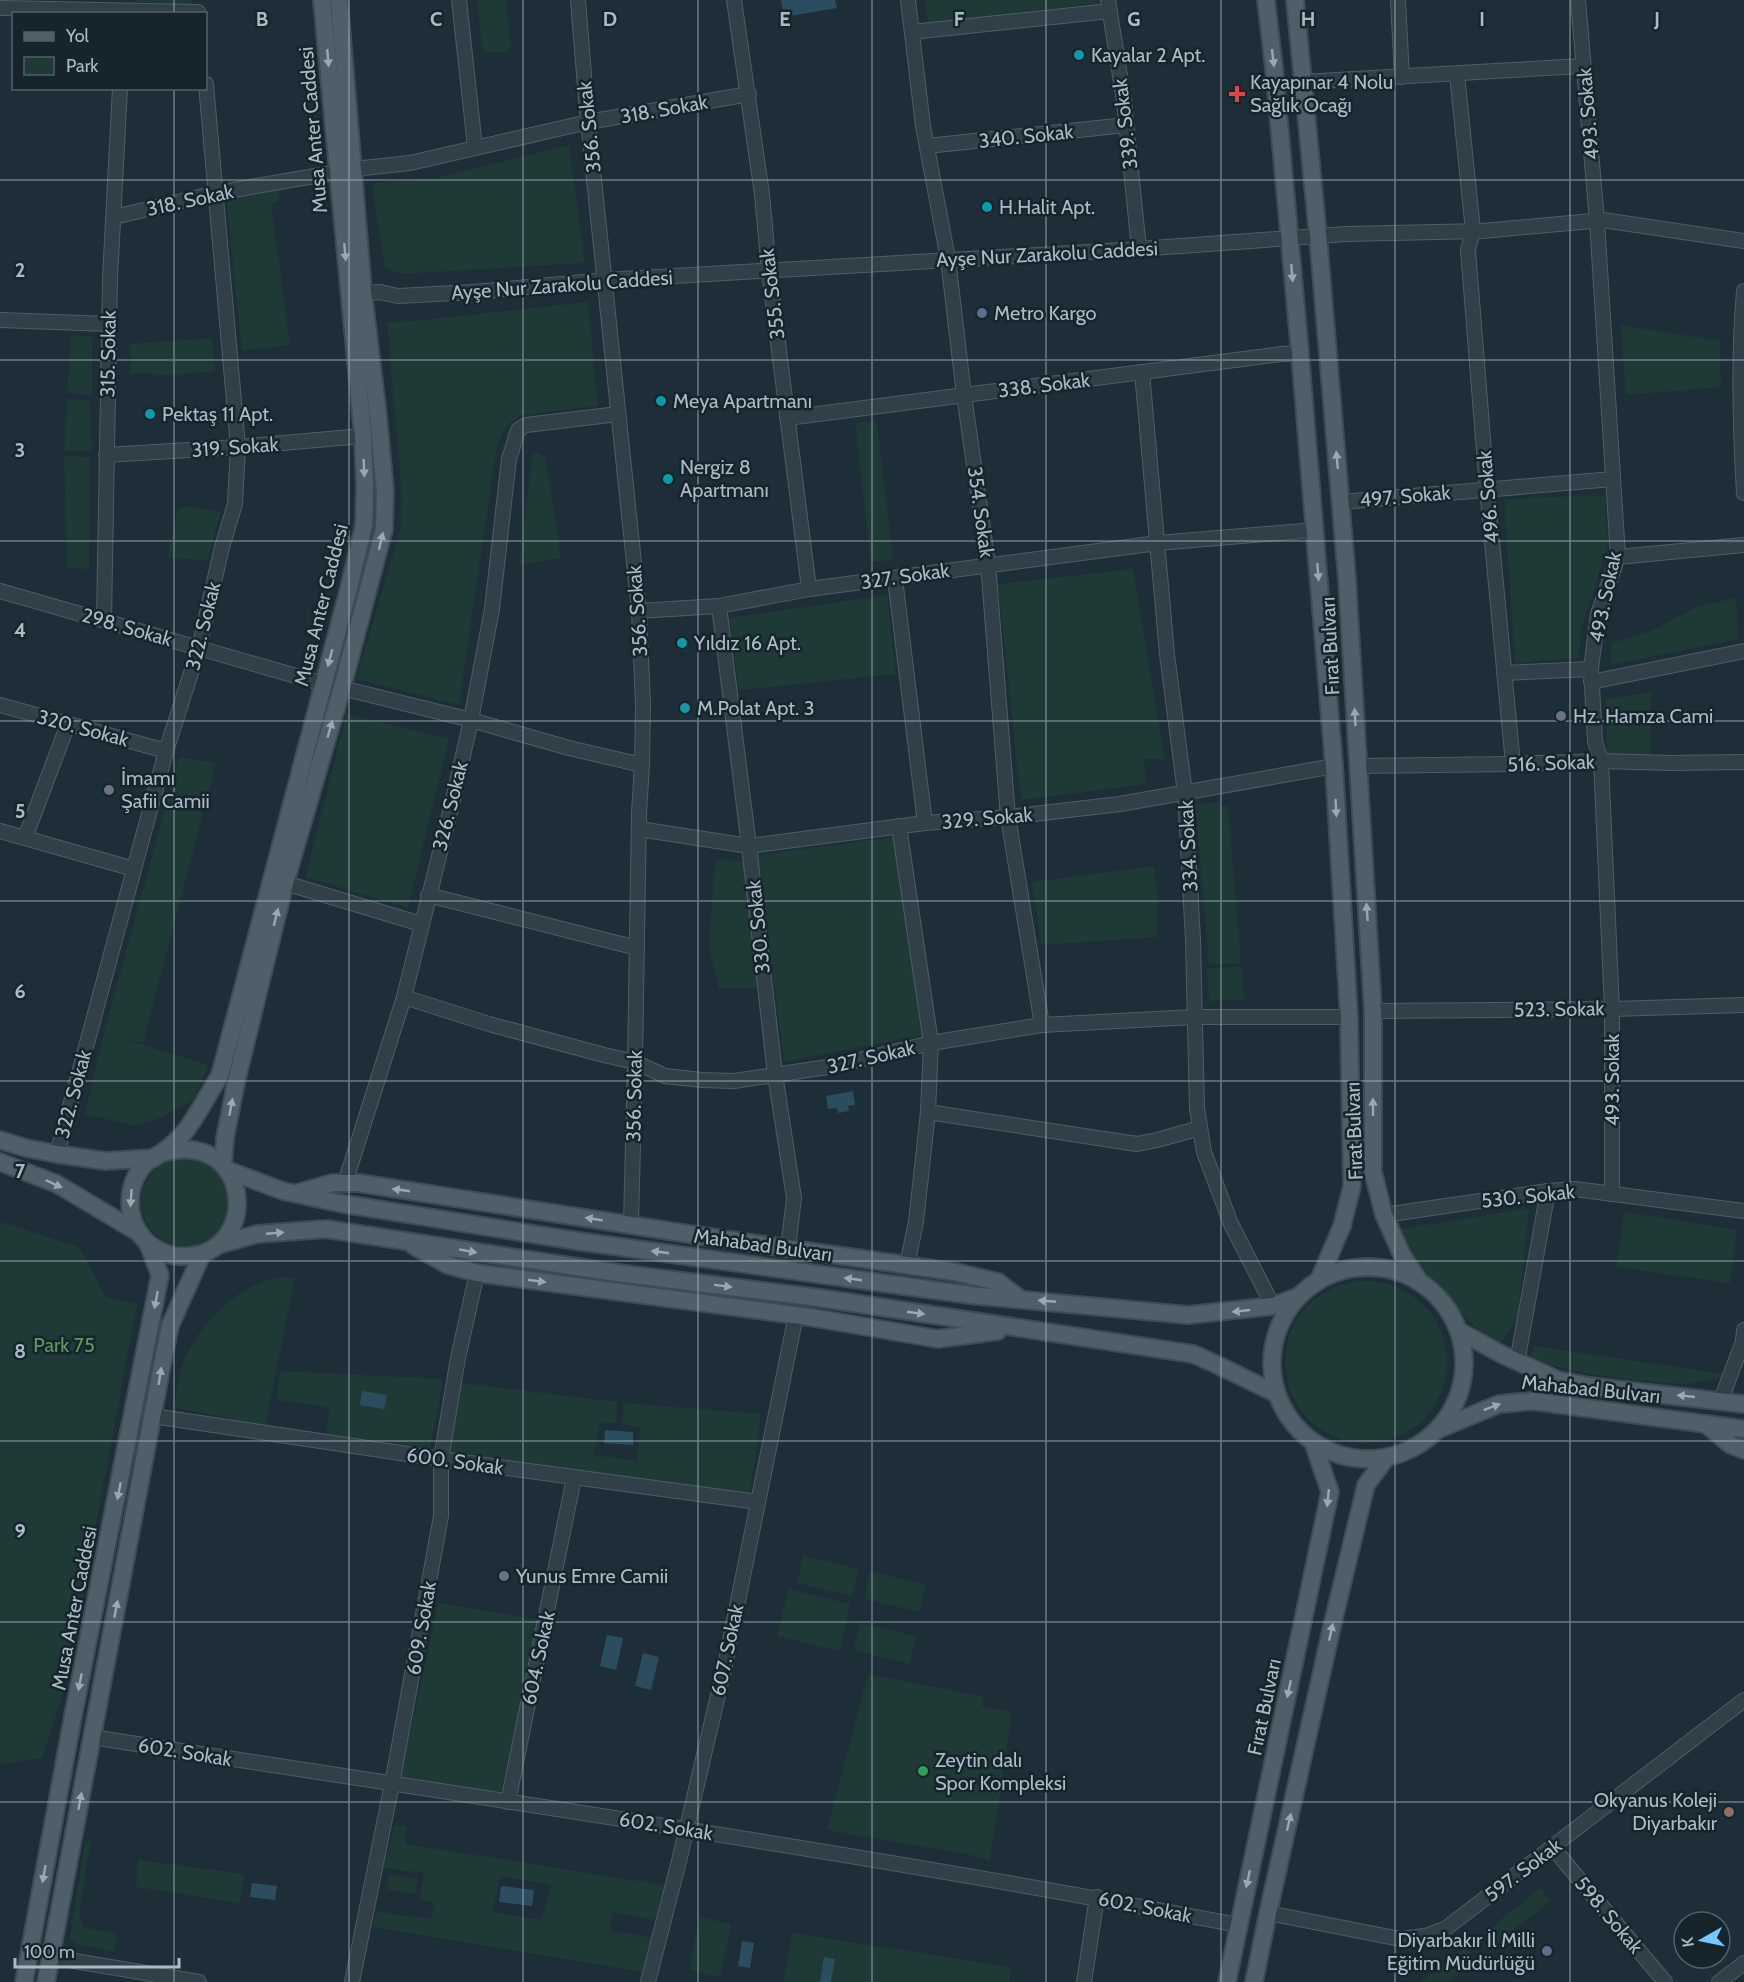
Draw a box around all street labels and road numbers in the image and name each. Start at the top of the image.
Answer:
street label: Musa Anter Caddesi [294,46,332,214]
street label: 493. Sokak [1572,67,1604,161]
street label: 339. Sokak [1108,77,1142,171]
street label: 356. Sokak [572,80,606,174]
street label: 318. Sokak [618,90,710,128]
street label: 340. Sokak [978,119,1074,153]
street label: 318. Sokak [144,179,236,221]
street label: Ayşe Nur Zarakolu Caddesi [935,236,1159,272]
street label: 355. Sokak [755,247,789,341]
street label: Ayşe Nur Zarakolu Caddesi [450,265,674,305]
street label: 315. Sokak [95,310,121,398]
street label: 338. Sokak [997,367,1091,403]
street label: 319. Sokak [191,432,279,462]
street label: 496. Sokak [1472,450,1504,544]
street label: 354. Sokak [963,465,999,559]
street label: 497. Sokak [1359,480,1451,512]
street label: Musa Anter Caddesi [289,521,353,689]
street label: 493. Sokak [1584,549,1626,645]
street label: 327. Sokak [859,558,951,594]
street label: 356. Sokak [622,564,652,658]
street label: 322. Sokak [180,579,226,673]
street label: Fırat Bulvarı [1315,596,1345,696]
street label: 298. Sokak [79,603,175,651]
street label: 320. Sokak [35,704,131,752]
street label: 516. Sokak [1507,749,1595,777]
street label: 326. Sokak [427,759,473,853]
street label: 334. Sokak [1174,800,1202,892]
street label: 329. Sokak [941,802,1033,834]
street label: 330. Sokak [741,879,775,975]
street label: 523. Sokak [1513,996,1605,1022]
street label: 493. Sokak [1600,1034,1624,1126]
street label: 327. Sokak [825,1035,917,1079]
street label: 322. Sokak [50,1047,96,1141]
street label: 356. Sokak [621,1050,647,1142]
street label: Fırat Bulvarı [1340,1082,1368,1180]
street label: 530. Sokak [1480,1179,1576,1213]
street label: Mahabad Bulvarı [692,1223,834,1267]
street label: Mahabad Bulvarı [1521,1370,1661,1408]
street label: 600. Sokak [405,1442,505,1480]
street label: Musa Anter Caddesi [46,1524,102,1692]
street label: 609. Sokak [401,1579,441,1677]
street label: 607. Sokak [706,1602,748,1698]
street label: 604. Sokak [516,1609,560,1707]
street label: Fırat Bulvarı [1242,1656,1286,1758]
street label: 602. Sokak [136,1733,234,1771]
street label: 602. Sokak [617,1807,715,1845]
street label: 597. Sokak [1480,1833,1566,1907]
street label: 598. Sokak [1570,1872,1648,1958]
street label: 602. Sokak [1096,1886,1194,1928]

